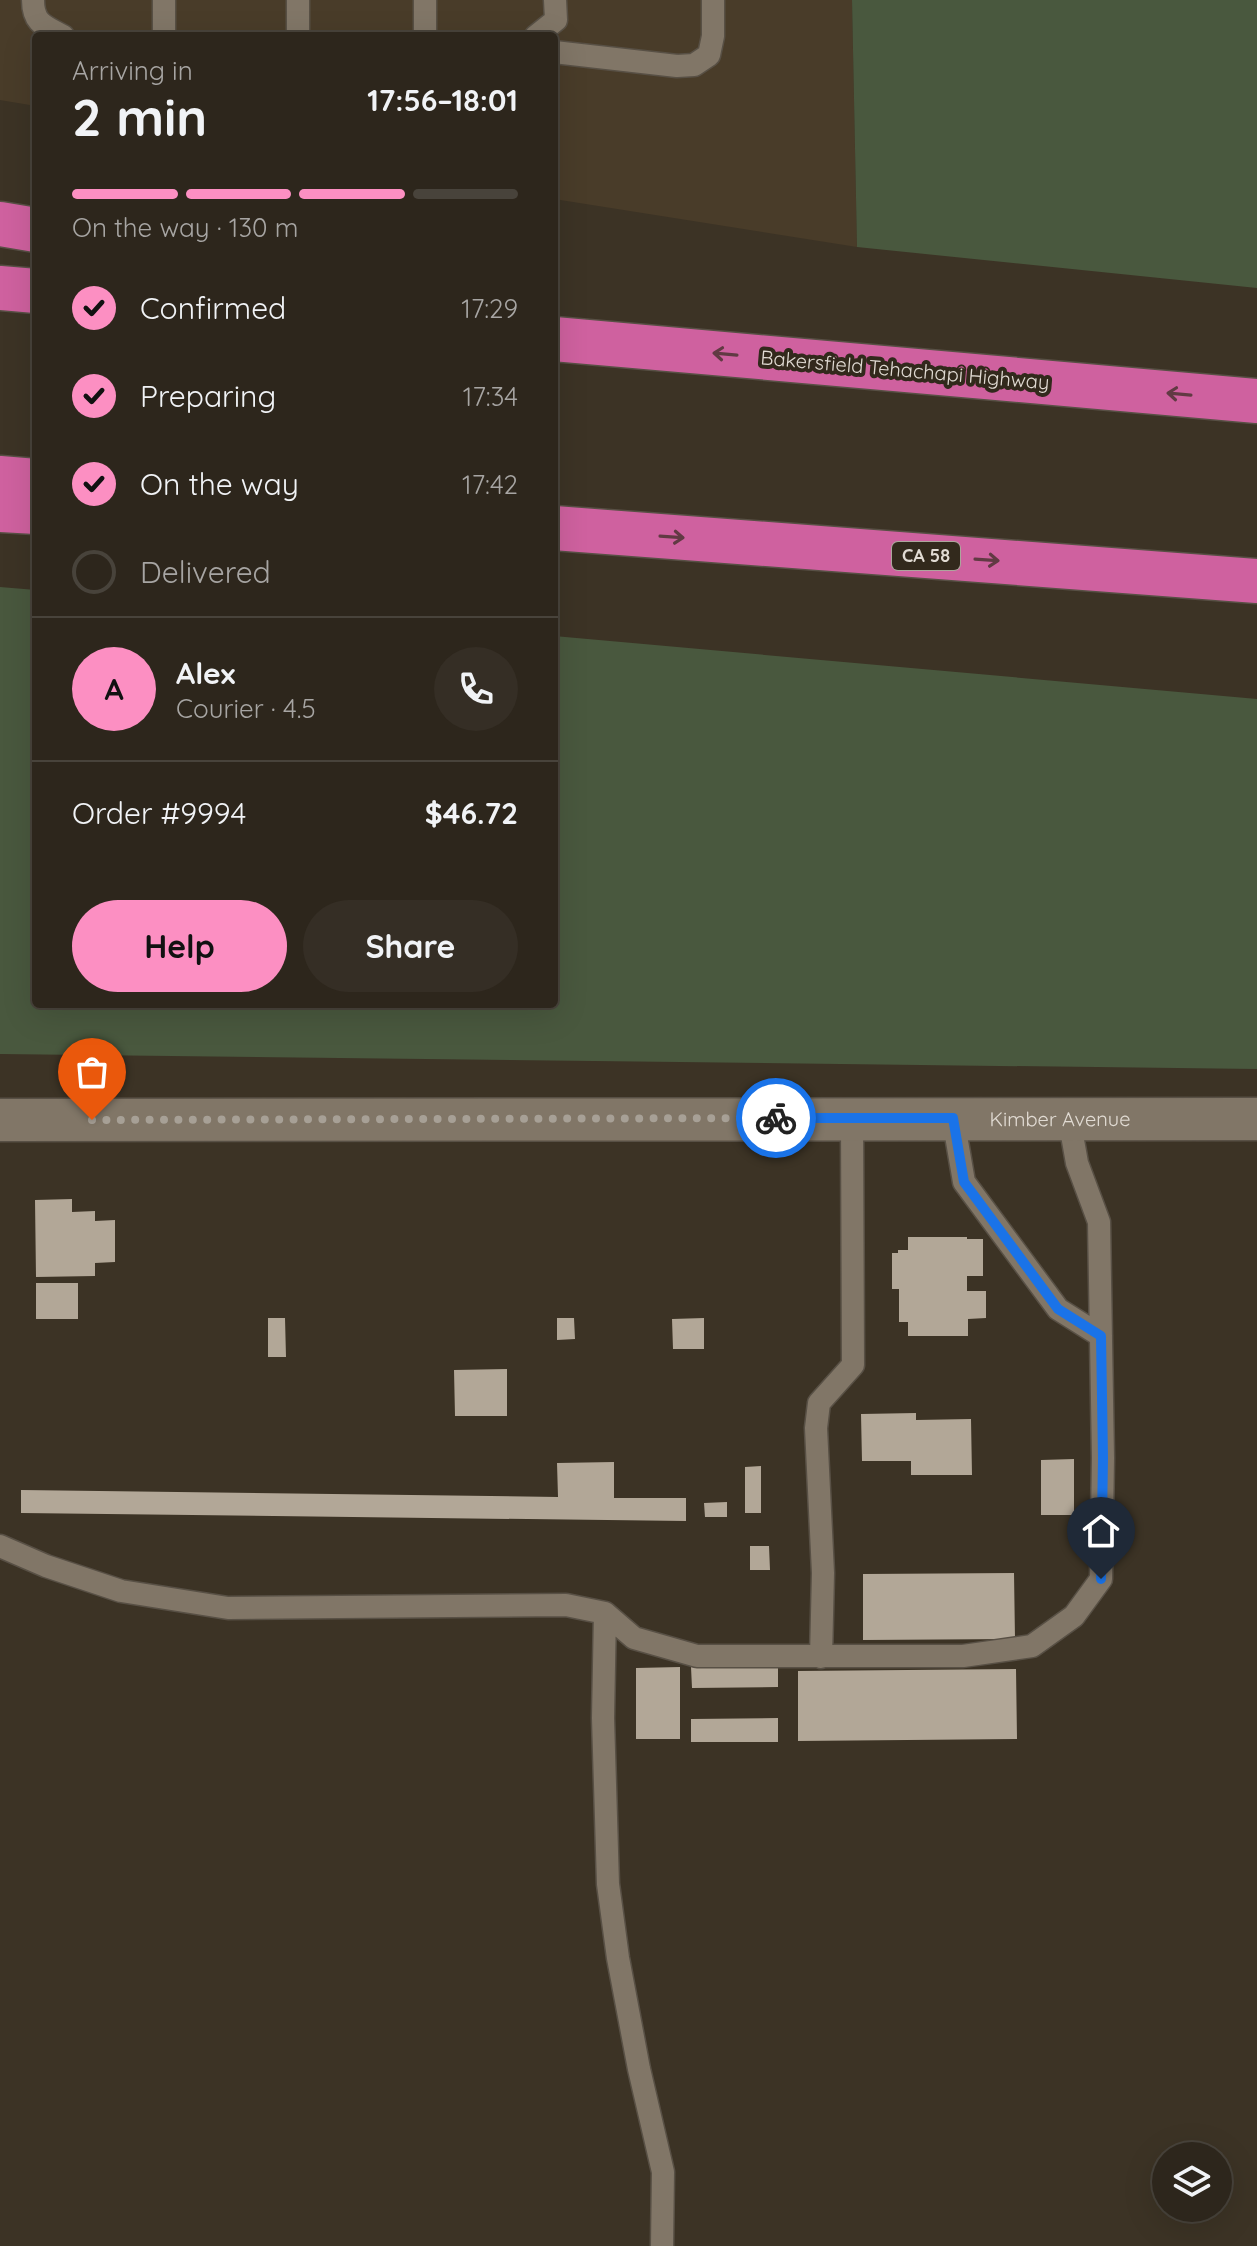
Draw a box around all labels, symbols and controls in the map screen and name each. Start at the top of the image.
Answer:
text: Arriving in [72,54,193,87]
text: 17:56–18:01 [367,81,518,119]
text: 2 min [72,84,207,149]
text: On the way · 130 m [72,211,298,244]
icon: check [72,286,116,330]
text: Confirmed [140,289,286,327]
text: 17:29 [461,292,518,325]
street label: Bakersfield Tehachapi Highway [760,344,1050,395]
one-way arrow [712,347,739,362]
icon: check [72,374,116,418]
text: Preparing [140,377,276,415]
text: 17:34 [463,380,518,413]
one-way arrow [1166,386,1193,401]
icon: check [72,462,116,506]
text: On the way [140,465,299,503]
text: 17:42 [462,468,518,501]
one-way arrow [658,530,685,545]
road number: CA 58 [892,542,960,570]
text: Delivered [140,553,271,591]
one-way arrow [973,553,1000,568]
button: phone [434,647,518,731]
text: Alex [176,654,235,692]
text: A [104,670,124,708]
text: Courier · 4.5 [176,692,316,725]
text: Order #9994 [72,794,246,832]
text: $46.72 [425,794,518,832]
button: Help [72,900,287,992]
button: Share [303,900,518,992]
pin [58,1038,126,1120]
icon: bag [70,1050,114,1094]
courier [736,1078,816,1158]
icon: bike [754,1096,798,1140]
street label: Kimber Avenue [989,1106,1131,1131]
pin [1067,1497,1135,1579]
icon: home [1079,1509,1123,1553]
map controls [1152,2142,1232,2222]
button: layers [1152,2142,1232,2222]

